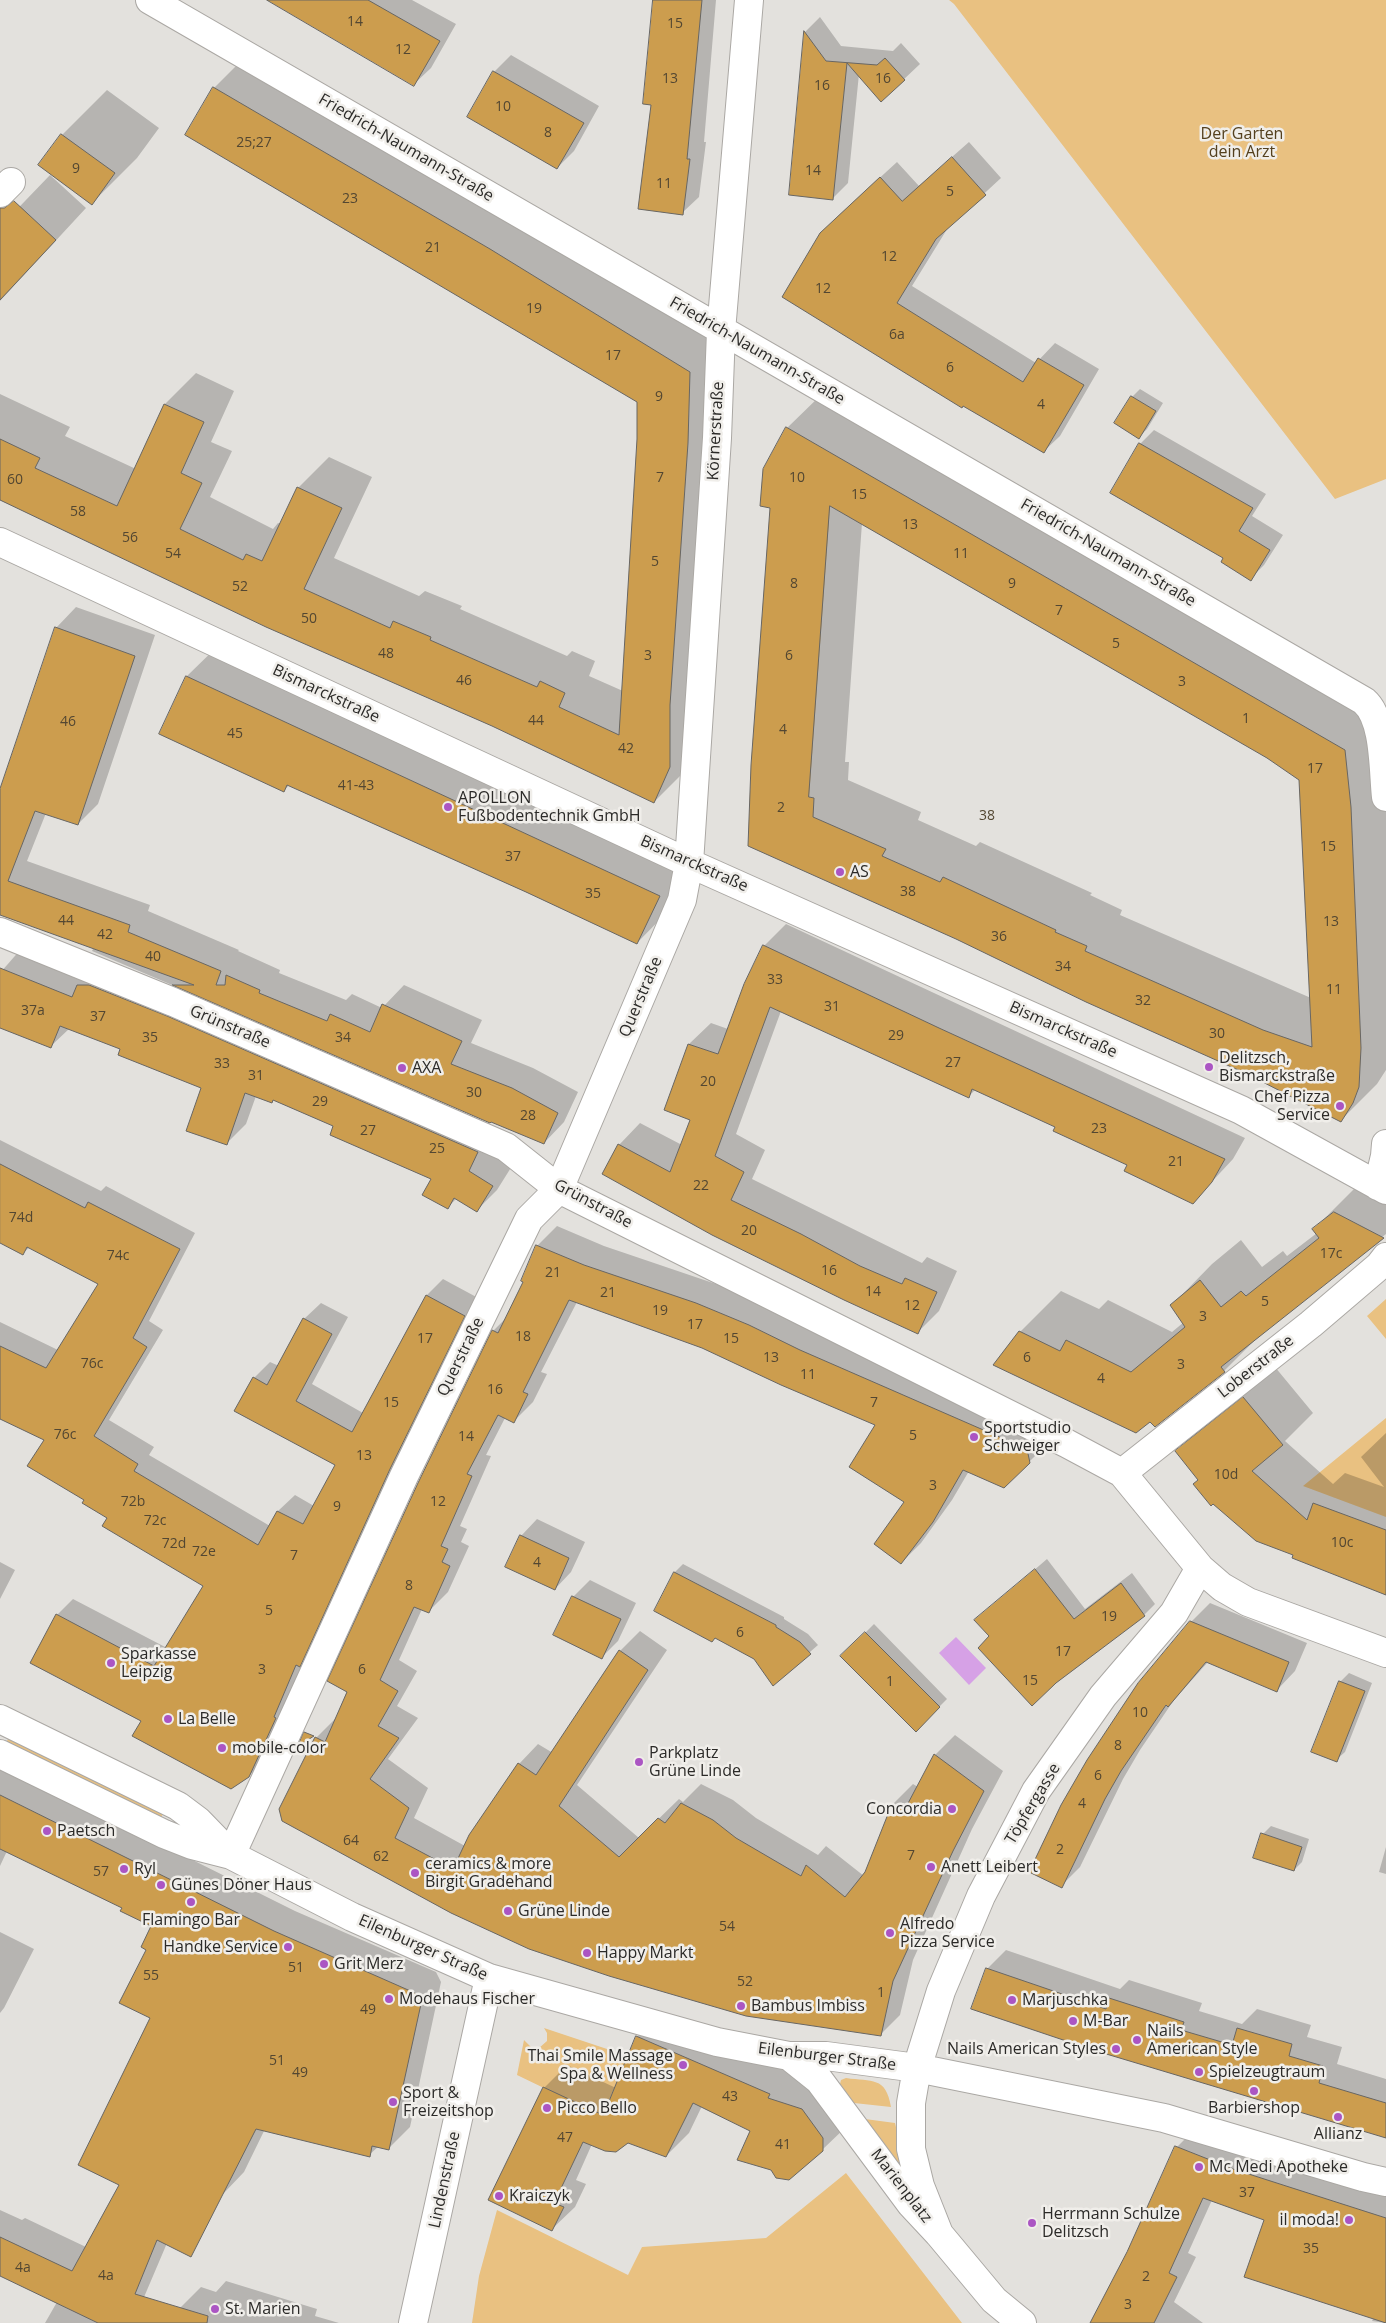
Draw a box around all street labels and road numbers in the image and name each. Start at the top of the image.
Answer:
street label: Friedrich-Naumann-Straße [315,90,497,206]
street label: Friedrich-Naumann-Straße [666,293,848,409]
street label: Körnerstraße [704,381,728,481]
street label: Friedrich-Naumann-Straße [1017,495,1199,611]
street label: Bismarckstraße [269,661,383,727]
street label: Bismarckstraße [637,832,751,896]
street label: Querstraße [615,954,667,1040]
street label: Bismarckstraße [1006,998,1120,1062]
street label: Grünstraße [187,1001,273,1053]
street label: Grünstraße [551,1175,635,1233]
street label: Querstraße [434,1314,488,1400]
street label: Loberstraße [1214,1331,1298,1403]
street label: Töpfergasse [1001,1760,1065,1848]
street label: Eilenburger Straße [356,1911,490,1985]
street label: Eilenburger Straße [757,2039,897,2075]
street label: Lindenstraße [425,2130,465,2230]
street label: Marienplatz [866,2145,936,2227]

